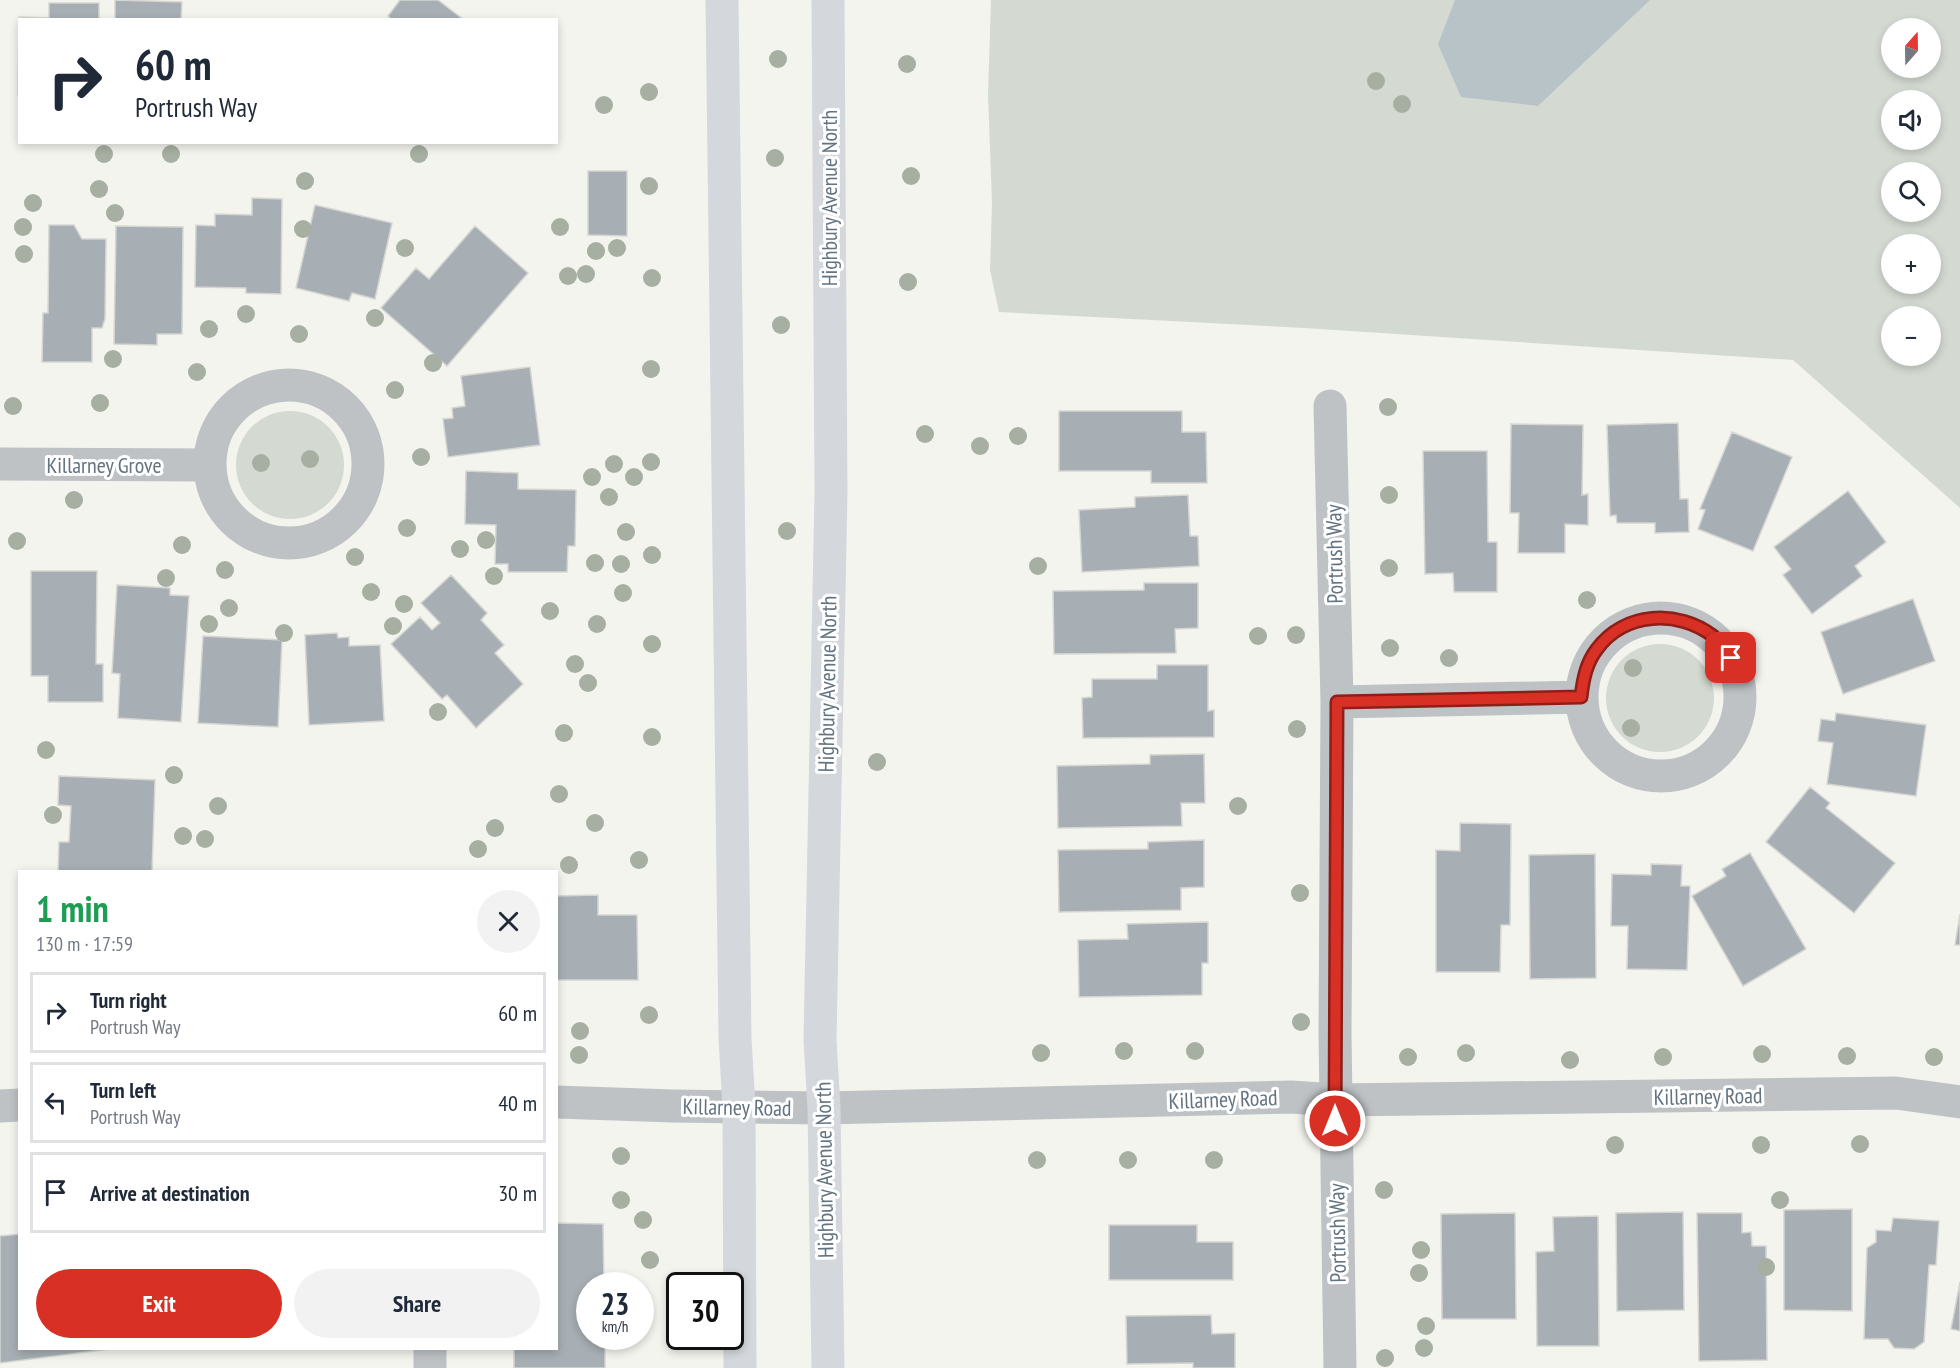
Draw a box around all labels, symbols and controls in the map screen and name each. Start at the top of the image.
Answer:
north arrow [1881,18,1941,78]
map controls [1881,18,1941,366]
text: 60 m [135,37,212,92]
icon: right [36,42,114,120]
text: Portrush Way [135,90,257,124]
button: sound [1881,90,1941,150]
street label: Highbury Avenue North [815,110,843,286]
button: search [1881,162,1941,222]
button: + [1881,234,1941,294]
button: − [1881,306,1941,366]
street label: Killarney Grove [46,451,162,479]
street label: Portrush Way [1319,503,1349,604]
street label: Highbury Avenue North [811,596,843,772]
pin [1705,632,1756,683]
icon: arrive [1714,641,1747,674]
text: 1 min [36,885,109,932]
button: close [477,890,540,953]
text: 130 m · 17:59 [36,931,133,957]
text: Turn right [90,986,167,1014]
icon: right [39,996,72,1029]
text: 60 m [498,999,537,1027]
text: Portrush Way [90,1014,180,1040]
text: Turn left [90,1076,156,1104]
street label: Killarney Road [1653,1081,1763,1111]
street label: Highbury Avenue North [808,1082,840,1258]
street label: Killarney Road [1168,1083,1278,1115]
icon: left [39,1086,72,1119]
text: 40 m [498,1089,537,1117]
position arrow [1303,1089,1367,1153]
street label: Killarney Road [682,1092,792,1122]
text: Portrush Way [90,1104,180,1130]
icon: arrive [39,1176,72,1209]
text: Arrive at destination [90,1179,250,1207]
text: 30 m [498,1179,537,1207]
street label: Portrush Way [1322,1182,1352,1283]
button: Exit [36,1269,282,1338]
button: Share [294,1269,540,1338]
speed limit sign: 30 [666,1272,744,1350]
text: 23 [601,1284,629,1323]
text: km/h [602,1317,628,1336]

